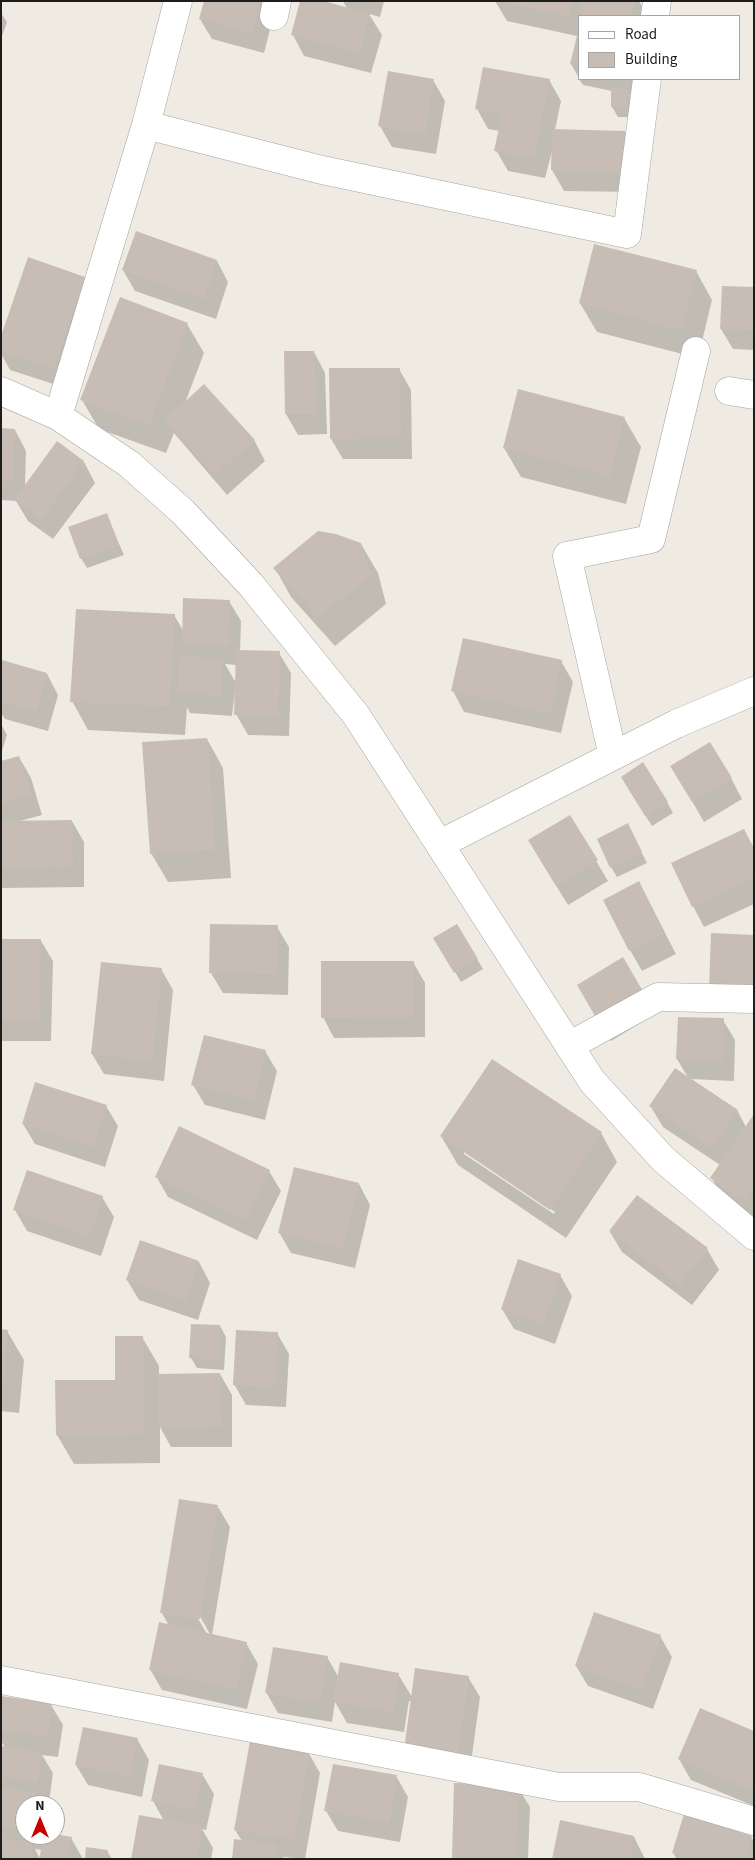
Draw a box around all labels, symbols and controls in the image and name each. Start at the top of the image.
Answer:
legend [578,15,740,80]
text: Road [625,24,657,45]
text: Building [625,49,677,70]
north arrow [15,1795,65,1845]
text: N [35,1796,45,1816]

